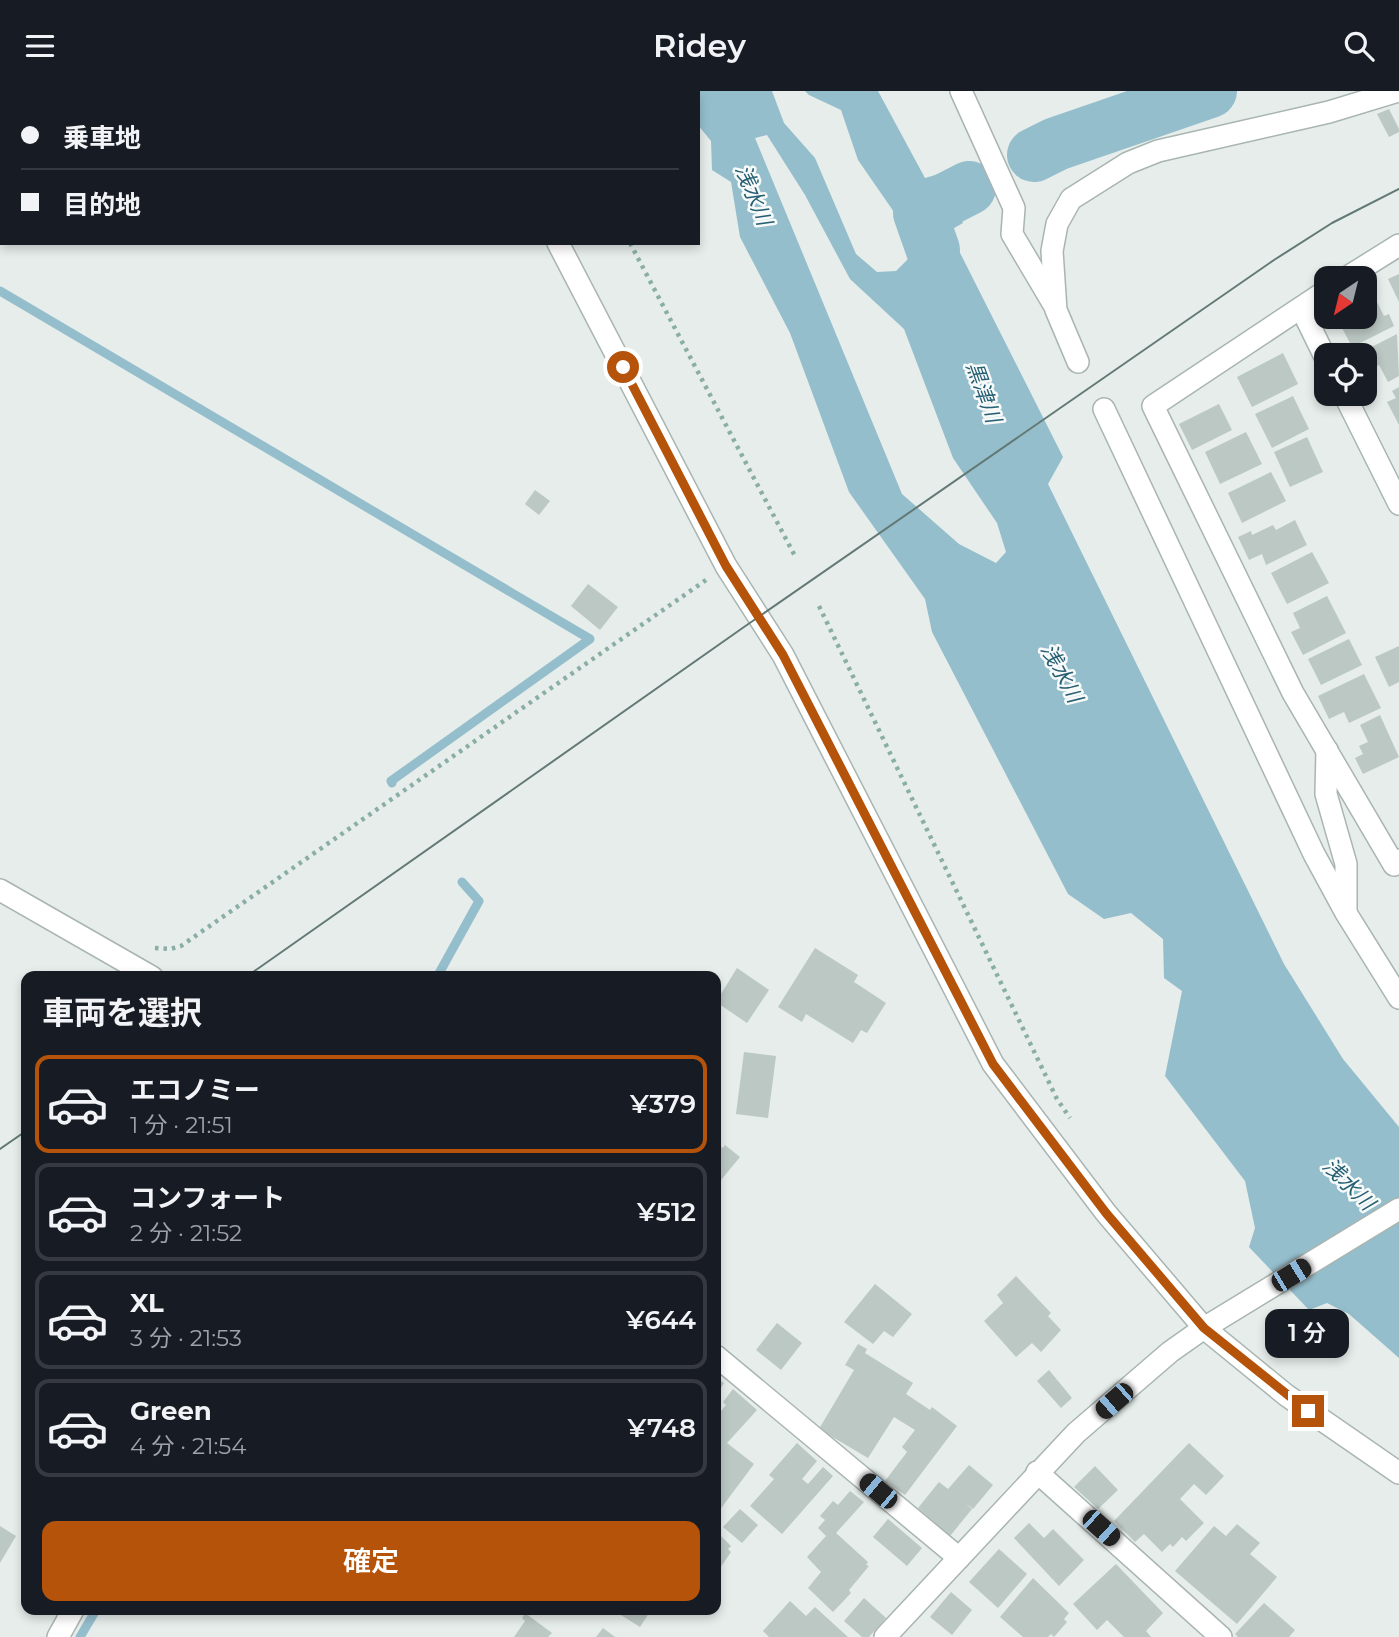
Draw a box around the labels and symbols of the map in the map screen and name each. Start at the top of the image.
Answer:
water label: 浅水川 [731,161,778,231]
north arrow [1314,266,1377,329]
route start [607,351,639,383]
water label: 黒津川 [961,358,1007,428]
water label: 浅水川 [1036,639,1089,708]
water label: 浅水川 [1318,1153,1382,1217]
car [1268,1255,1315,1295]
callout: 1 分 [1266,1309,1350,1359]
car [1092,1379,1137,1423]
route end [1292,1395,1324,1427]
car [856,1469,901,1513]
car [1079,1506,1124,1550]

